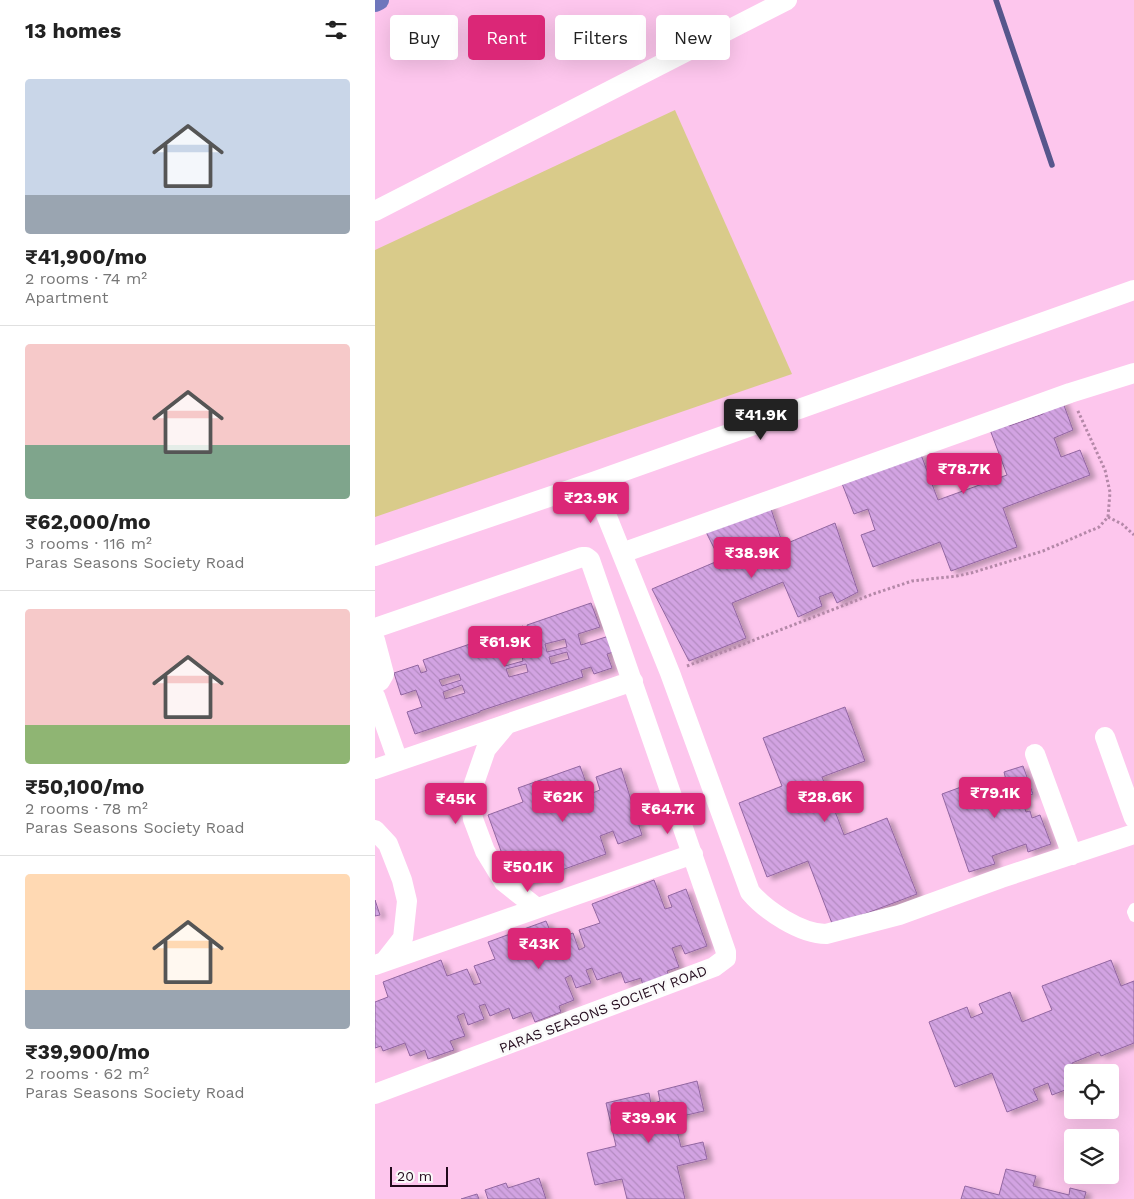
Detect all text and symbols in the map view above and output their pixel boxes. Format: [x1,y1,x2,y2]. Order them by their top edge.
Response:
chip: Buy [390,15,458,60]
chip: Rent [468,15,545,60]
chip: Filters [555,15,646,60]
chip: New [656,15,730,60]
icon: filters [322,16,350,44]
text: 13 homes [25,18,121,43]
icon: home [143,111,233,201]
text: ₹41,900/mo [25,244,147,269]
text: 2 rooms · 74 m² [25,269,147,288]
text: Apartment [25,288,108,307]
icon: home [143,377,233,467]
pin: ₹41.9K [720,398,802,441]
text: ₹41.9K [735,405,787,424]
pin: ₹78.7K [923,452,1005,495]
text: ₹78.7K [938,459,990,478]
pin: ₹23.9K [550,482,632,524]
text: ₹23.9K [564,488,618,507]
text: ₹62,000/mo [25,509,151,534]
text: 3 rooms · 116 m² [25,534,152,553]
pin: ₹38.9K [711,536,793,579]
text: ₹38.9K [725,543,779,562]
text: Paras Seasons Society Road [25,553,245,572]
pin: ₹61.9K [464,626,546,668]
text: ₹61.9K [479,632,531,651]
icon: home [143,642,233,732]
text: ₹50,100/mo [25,774,144,799]
pin: ₹79.1K [954,776,1036,819]
pin: ₹62K [533,780,593,823]
pin: ₹28.6K [784,780,866,823]
pin: ₹45K [426,782,486,825]
text: ₹79.1K [970,783,1020,802]
text: ₹62K [543,787,583,806]
text: ₹28.6K [798,787,852,806]
text: ₹45K [436,789,476,808]
pin: ₹64.7K [627,792,709,835]
text: 2 rooms · 78 m² [25,799,148,818]
text: ₹64.7K [641,799,695,818]
text: Paras Seasons Society Road [25,818,245,837]
pin: ₹50.1K [487,850,569,893]
text: ₹50.1K [503,857,553,876]
icon: home [143,907,233,997]
pin: ₹43K [509,928,569,970]
text: ₹43K [519,934,559,953]
street label: PARAS SEASONS SOCIETY ROAD [497,962,709,1056]
text: ₹39,900/mo [25,1039,150,1064]
text: 2 rooms · 62 m² [25,1064,149,1083]
map controls [1064,1064,1119,1184]
button: locate [1064,1064,1119,1119]
text: Paras Seasons Society Road [25,1083,245,1102]
pin: ₹39.9K [608,1102,690,1144]
text: ₹39.9K [622,1108,676,1127]
button: layers [1064,1129,1119,1184]
scale bar [390,1164,447,1187]
text: 20 m [397,1168,432,1184]

